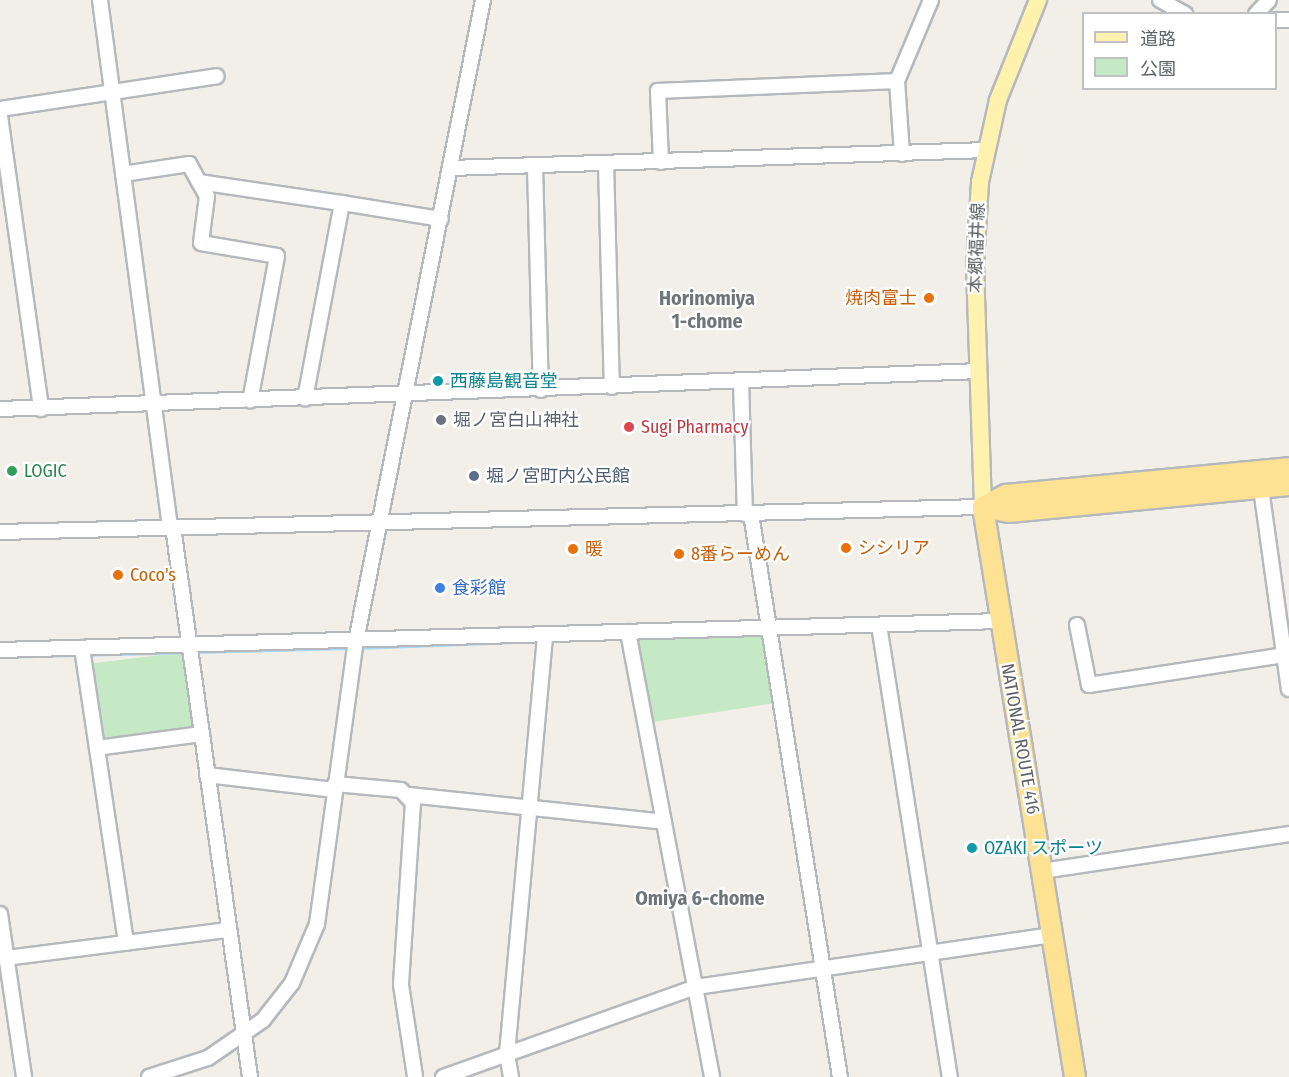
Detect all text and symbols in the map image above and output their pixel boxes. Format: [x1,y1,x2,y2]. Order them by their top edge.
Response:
legend [1082,12,1277,90]
text: 道路 [1140,28,1176,50]
text: 公園 [1140,58,1176,80]
street label: 本郷福井線 [965,203,989,293]
district label: Horinomiya 1-chome [659,286,755,333]
place label: 焼肉富士 [845,287,917,309]
marker: 焼肉富士 [922,291,936,305]
place label: 西藤島観音堂 [450,370,558,392]
marker: 西藤島観音堂 [431,374,445,388]
place label: 堀ノ宮白山神社 [453,409,579,431]
marker: 堀ノ宮白山神社 [434,413,448,427]
place label: Sugi Pharmacy [641,416,749,438]
marker: Sugi Pharmacy [622,420,636,434]
place label: LOGIC [24,460,67,482]
marker: LOGIC [5,464,19,478]
place label: 堀ノ宮町内公民館 [486,465,630,487]
marker: 堀ノ宮町内公民館 [467,469,481,483]
place label: シシリア [858,537,930,559]
place label: 暖 [585,538,603,560]
marker: シシリア [839,541,853,555]
marker: 暖 [566,542,580,556]
place label: 8番らーめん [691,543,790,565]
marker: 8番らーめん [672,547,686,561]
place label: Coco's [130,564,176,586]
marker: Coco's [111,568,125,582]
place label: 食彩館 [452,577,506,599]
marker: 食彩館 [433,581,447,595]
street label: NATIONAL ROUTE 416 [996,662,1044,816]
place label: OZAKI スポーツ [984,837,1103,859]
marker: OZAKI スポーツ [965,841,979,855]
district label: Omiya 6-chome [635,886,765,910]

